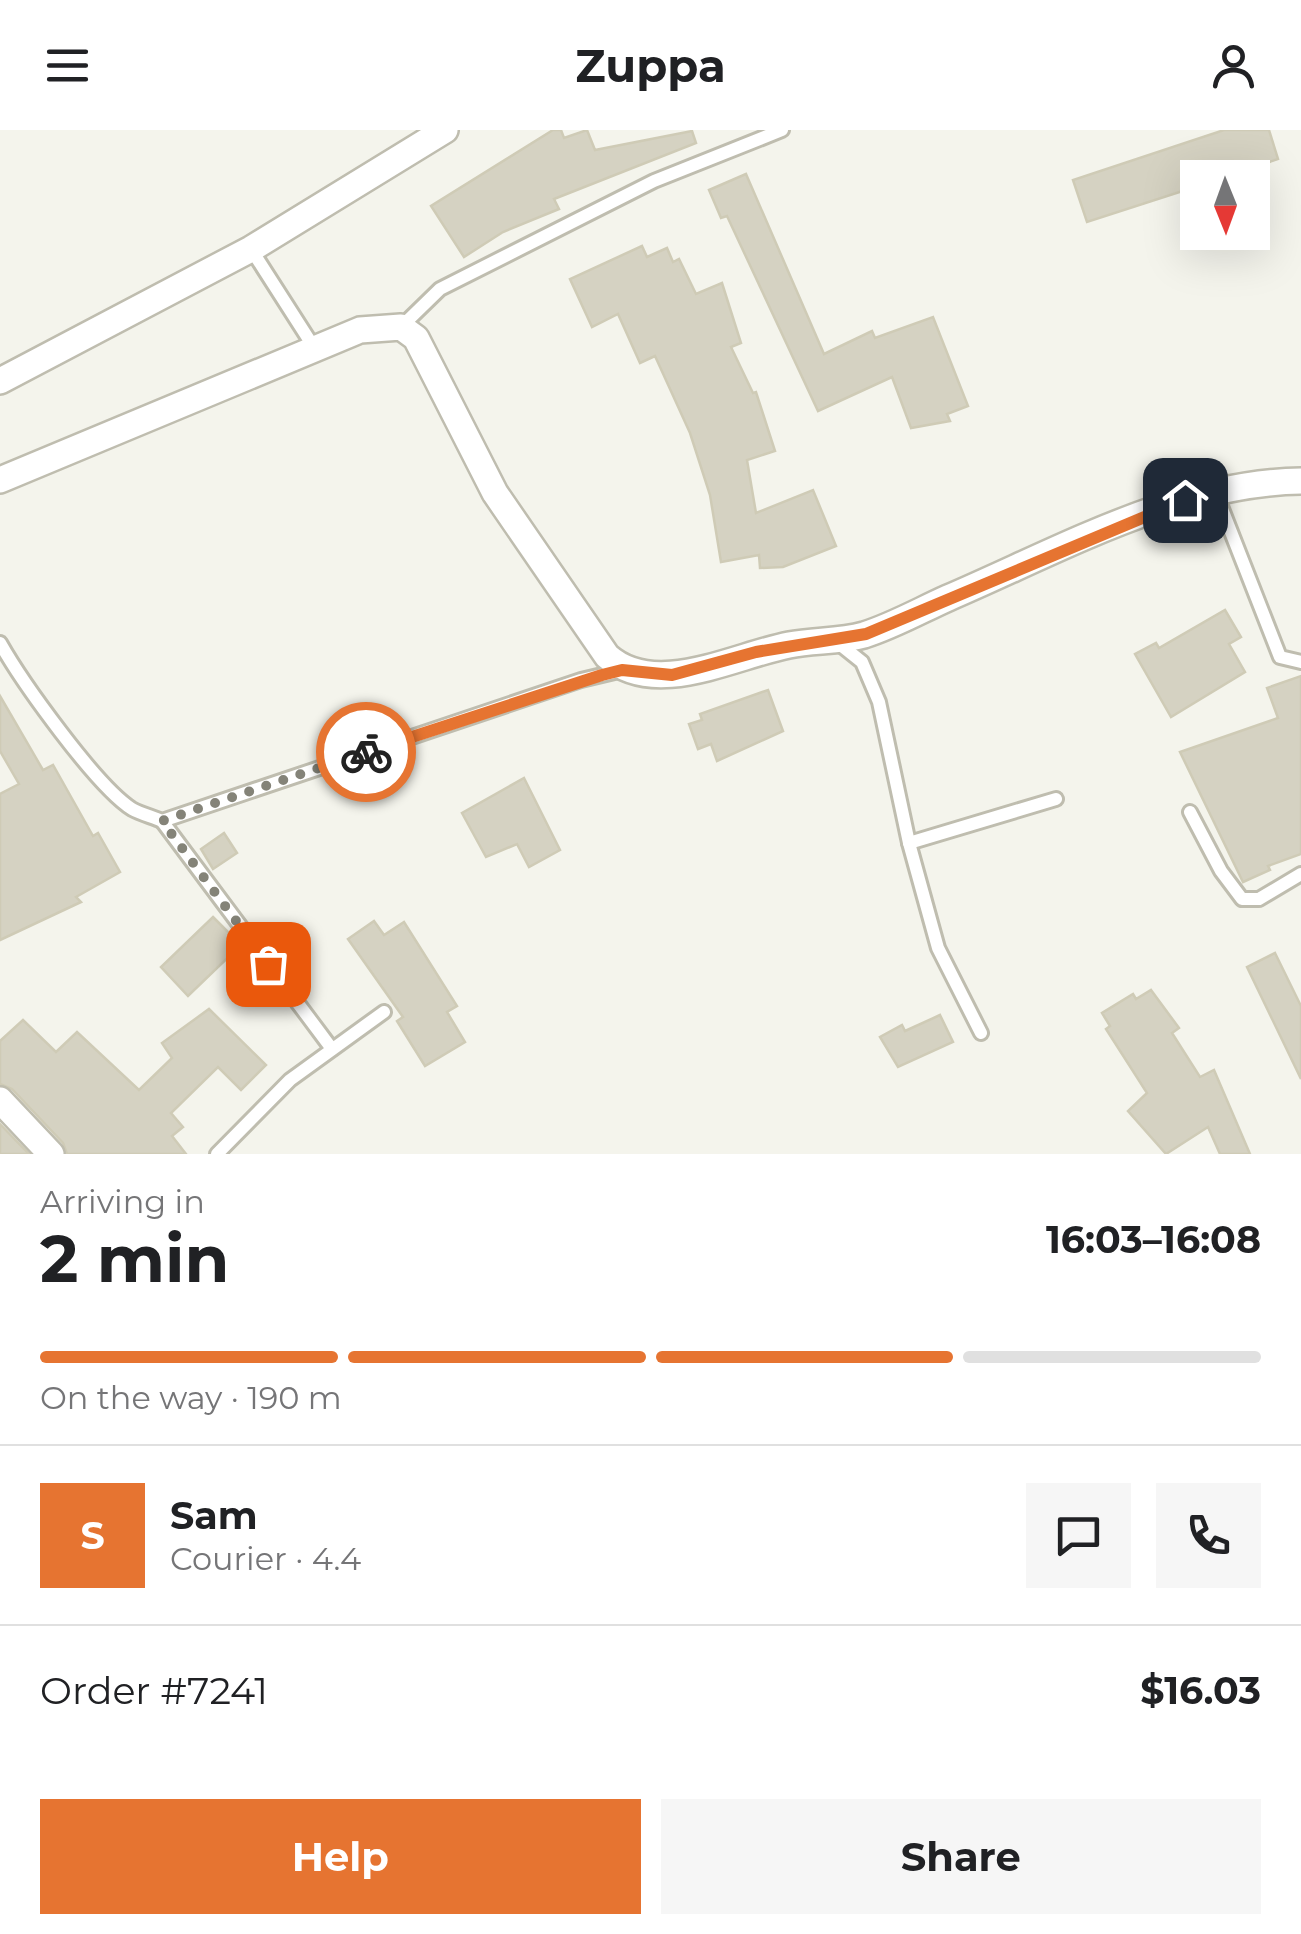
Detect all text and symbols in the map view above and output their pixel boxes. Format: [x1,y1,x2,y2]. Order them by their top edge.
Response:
icon: menu [40,38,95,93]
text: Zuppa [575,38,726,93]
icon: person [1206,38,1261,93]
north arrow [1180,160,1270,250]
map controls [1180,160,1270,250]
pin [1143,458,1228,543]
icon: home [1158,473,1213,528]
courier [316,702,416,802]
icon: bike [339,725,394,780]
pin [226,922,311,1007]
icon: bag [241,937,296,992]
text: Arriving in [40,1182,205,1221]
text: 16:03–16:08 [1046,1216,1261,1263]
text: 2 min [40,1219,229,1298]
text: On the way · 190 m [40,1378,342,1417]
button: chat [1026,1483,1131,1588]
button: phone [1156,1483,1261,1588]
text: Sam [170,1492,258,1539]
text: S [80,1512,105,1559]
text: Courier · 4.4 [170,1539,361,1578]
text: Order #7241 [40,1667,268,1714]
text: $16.03 [1140,1667,1261,1714]
button: Help [40,1799,641,1914]
button: Share [661,1799,1261,1914]

